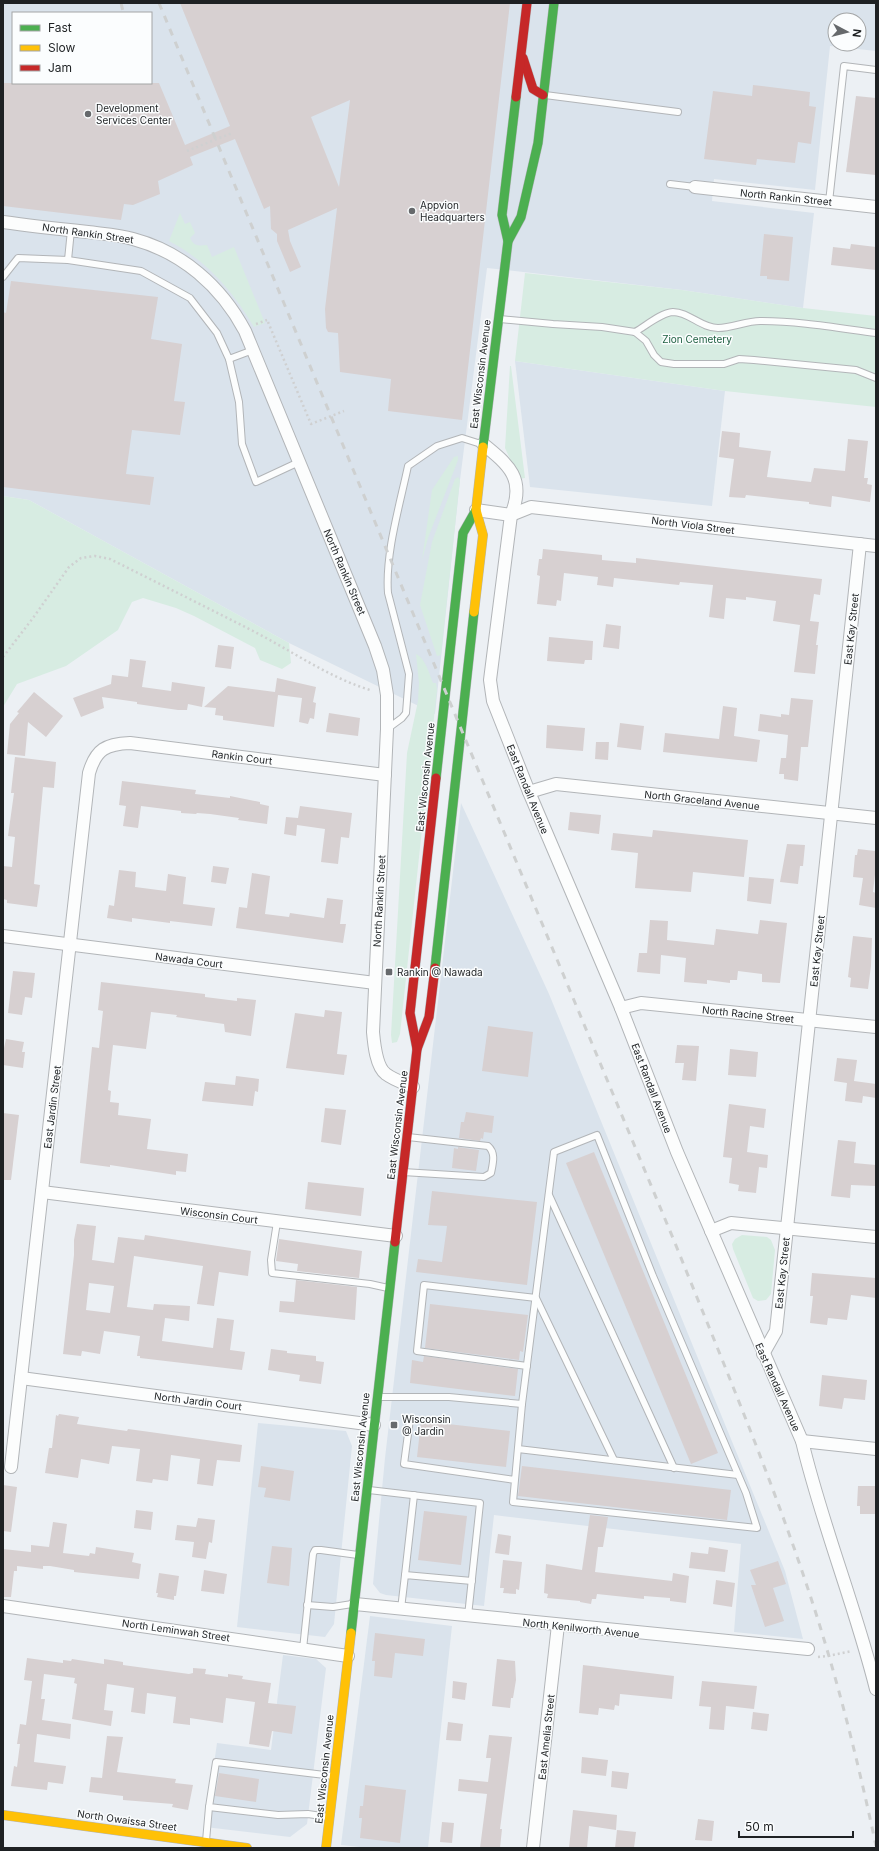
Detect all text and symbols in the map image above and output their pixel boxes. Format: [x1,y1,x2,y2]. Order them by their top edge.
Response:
legend [12,12,152,84]
north arrow [827,12,867,52]
text: Fast [48,20,72,35]
text: N [849,28,864,38]
text: Slow [48,40,76,55]
text: Jam [48,60,72,75]
place label: Development Services Center [96,102,172,126]
marker: Development Services Center [83,109,93,119]
street label: North Rankin Street [740,186,833,208]
place label: Appvion Headquarters [420,199,485,223]
marker: Appvion Headquarters [407,206,417,216]
street label: North Rankin Street [42,221,135,245]
street label: East Wisconsin Avenue [467,319,493,429]
park label: Zion Cemetery [662,333,732,345]
street label: North Viola Street [651,514,736,536]
street label: North Rankin Street [321,527,369,617]
street label: East Kay Street [841,592,861,665]
street label: East Wisconsin Avenue [413,722,437,832]
street label: East Randall Avenue [505,743,551,836]
street label: Rankin Court [211,747,274,767]
street label: North Graceland Avenue [644,788,760,812]
street label: North Rankin Street [371,854,387,947]
street label: East Kay Street [807,914,827,987]
street label: Nawada Court [155,950,224,970]
place label: Rankin @ Nawada [397,966,483,978]
marker: Rankin @ Nawada [384,967,394,977]
street label: North Racine Street [701,1003,795,1025]
street label: East Randall Avenue [629,1041,675,1135]
street label: East Jardin Street [41,1064,63,1149]
street label: East Wisconsin Avenue [384,1070,410,1180]
street label: Wisconsin Court [180,1204,259,1226]
street label: East Kay Street [772,1236,792,1309]
street label: East Randall Avenue [753,1341,803,1433]
street label: North Jardin Court [154,1390,243,1412]
street label: East Wisconsin Avenue [348,1392,372,1502]
place label: Wisconsin @ Jardin [402,1413,451,1437]
marker: Wisconsin @ Jardin [389,1420,399,1430]
street label: North Leminwah Street [121,1616,231,1644]
street label: North Kenilworth Avenue [522,1616,640,1640]
street label: East Amelia Street [536,1693,557,1780]
street label: East Wisconsin Avenue [312,1714,336,1824]
street label: North Owaissa Street [76,1807,178,1833]
scale bar [739,1813,853,1839]
text: 50 m [745,1819,774,1834]

